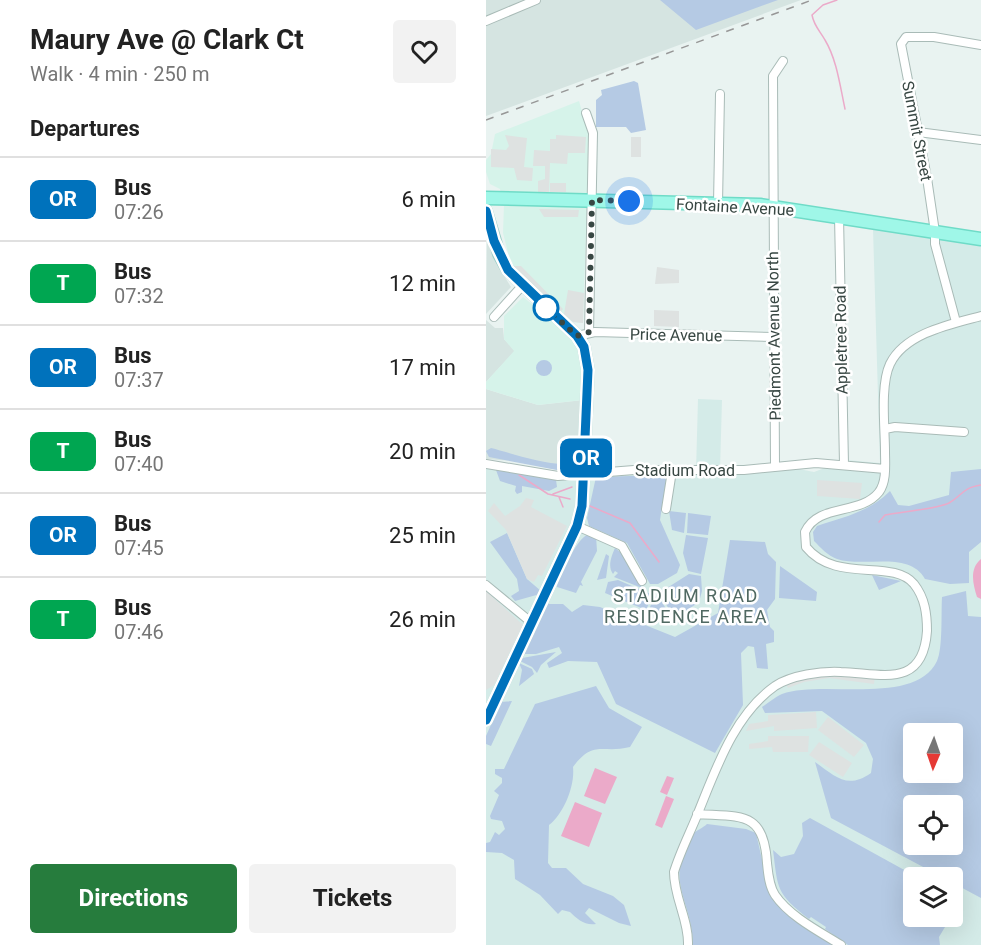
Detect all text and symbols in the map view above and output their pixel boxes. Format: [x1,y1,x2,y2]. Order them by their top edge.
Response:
button: heart [393,20,456,83]
text: Maury Ave @ Clark Ct [30,23,304,56]
text: Walk · 4 min · 250 m [30,62,209,86]
street label: Summit Street [898,79,936,183]
text: Departures [30,116,140,141]
text: Bus [114,175,152,200]
your location [614,186,644,216]
text: OR [49,187,77,211]
text: 6 min [401,187,456,212]
street label: Fontaine Avenue [676,194,794,220]
text: 07:26 [114,200,164,224]
street label: Piedmont Avenue North [763,251,785,421]
text: Bus [114,259,152,284]
text: T [56,271,70,295]
text: 12 min [389,271,456,296]
text: 07:32 [114,284,164,308]
street label: Appletree Road [831,285,851,395]
unlabelled marker [533,295,559,321]
street label: Price Avenue [630,325,722,345]
text: Bus [114,343,152,368]
text: OR [49,355,77,379]
text: 17 min [389,355,456,380]
text: 07:37 [114,368,164,392]
text: Bus [114,427,152,452]
line badge: OR [559,438,613,478]
text: T [56,439,70,463]
text: 20 min [389,439,456,464]
text: OR [572,446,600,470]
text: 07:40 [114,452,164,476]
street label: Stadium Road [635,461,735,480]
text: Bus [114,511,152,536]
text: OR [49,523,77,547]
text: 25 min [389,523,456,548]
text: 07:45 [114,536,164,560]
district label: STADIUM ROAD RESIDENCE AREA [604,585,768,627]
text: Bus [114,595,152,620]
text: T [56,607,70,631]
text: 26 min [389,607,456,632]
text: 07:46 [114,620,164,644]
north arrow [903,723,963,783]
map controls [903,723,963,927]
button: locate [903,795,963,855]
button: Directions [30,864,237,933]
button: Tickets [249,864,456,933]
button: layers [903,867,963,927]

